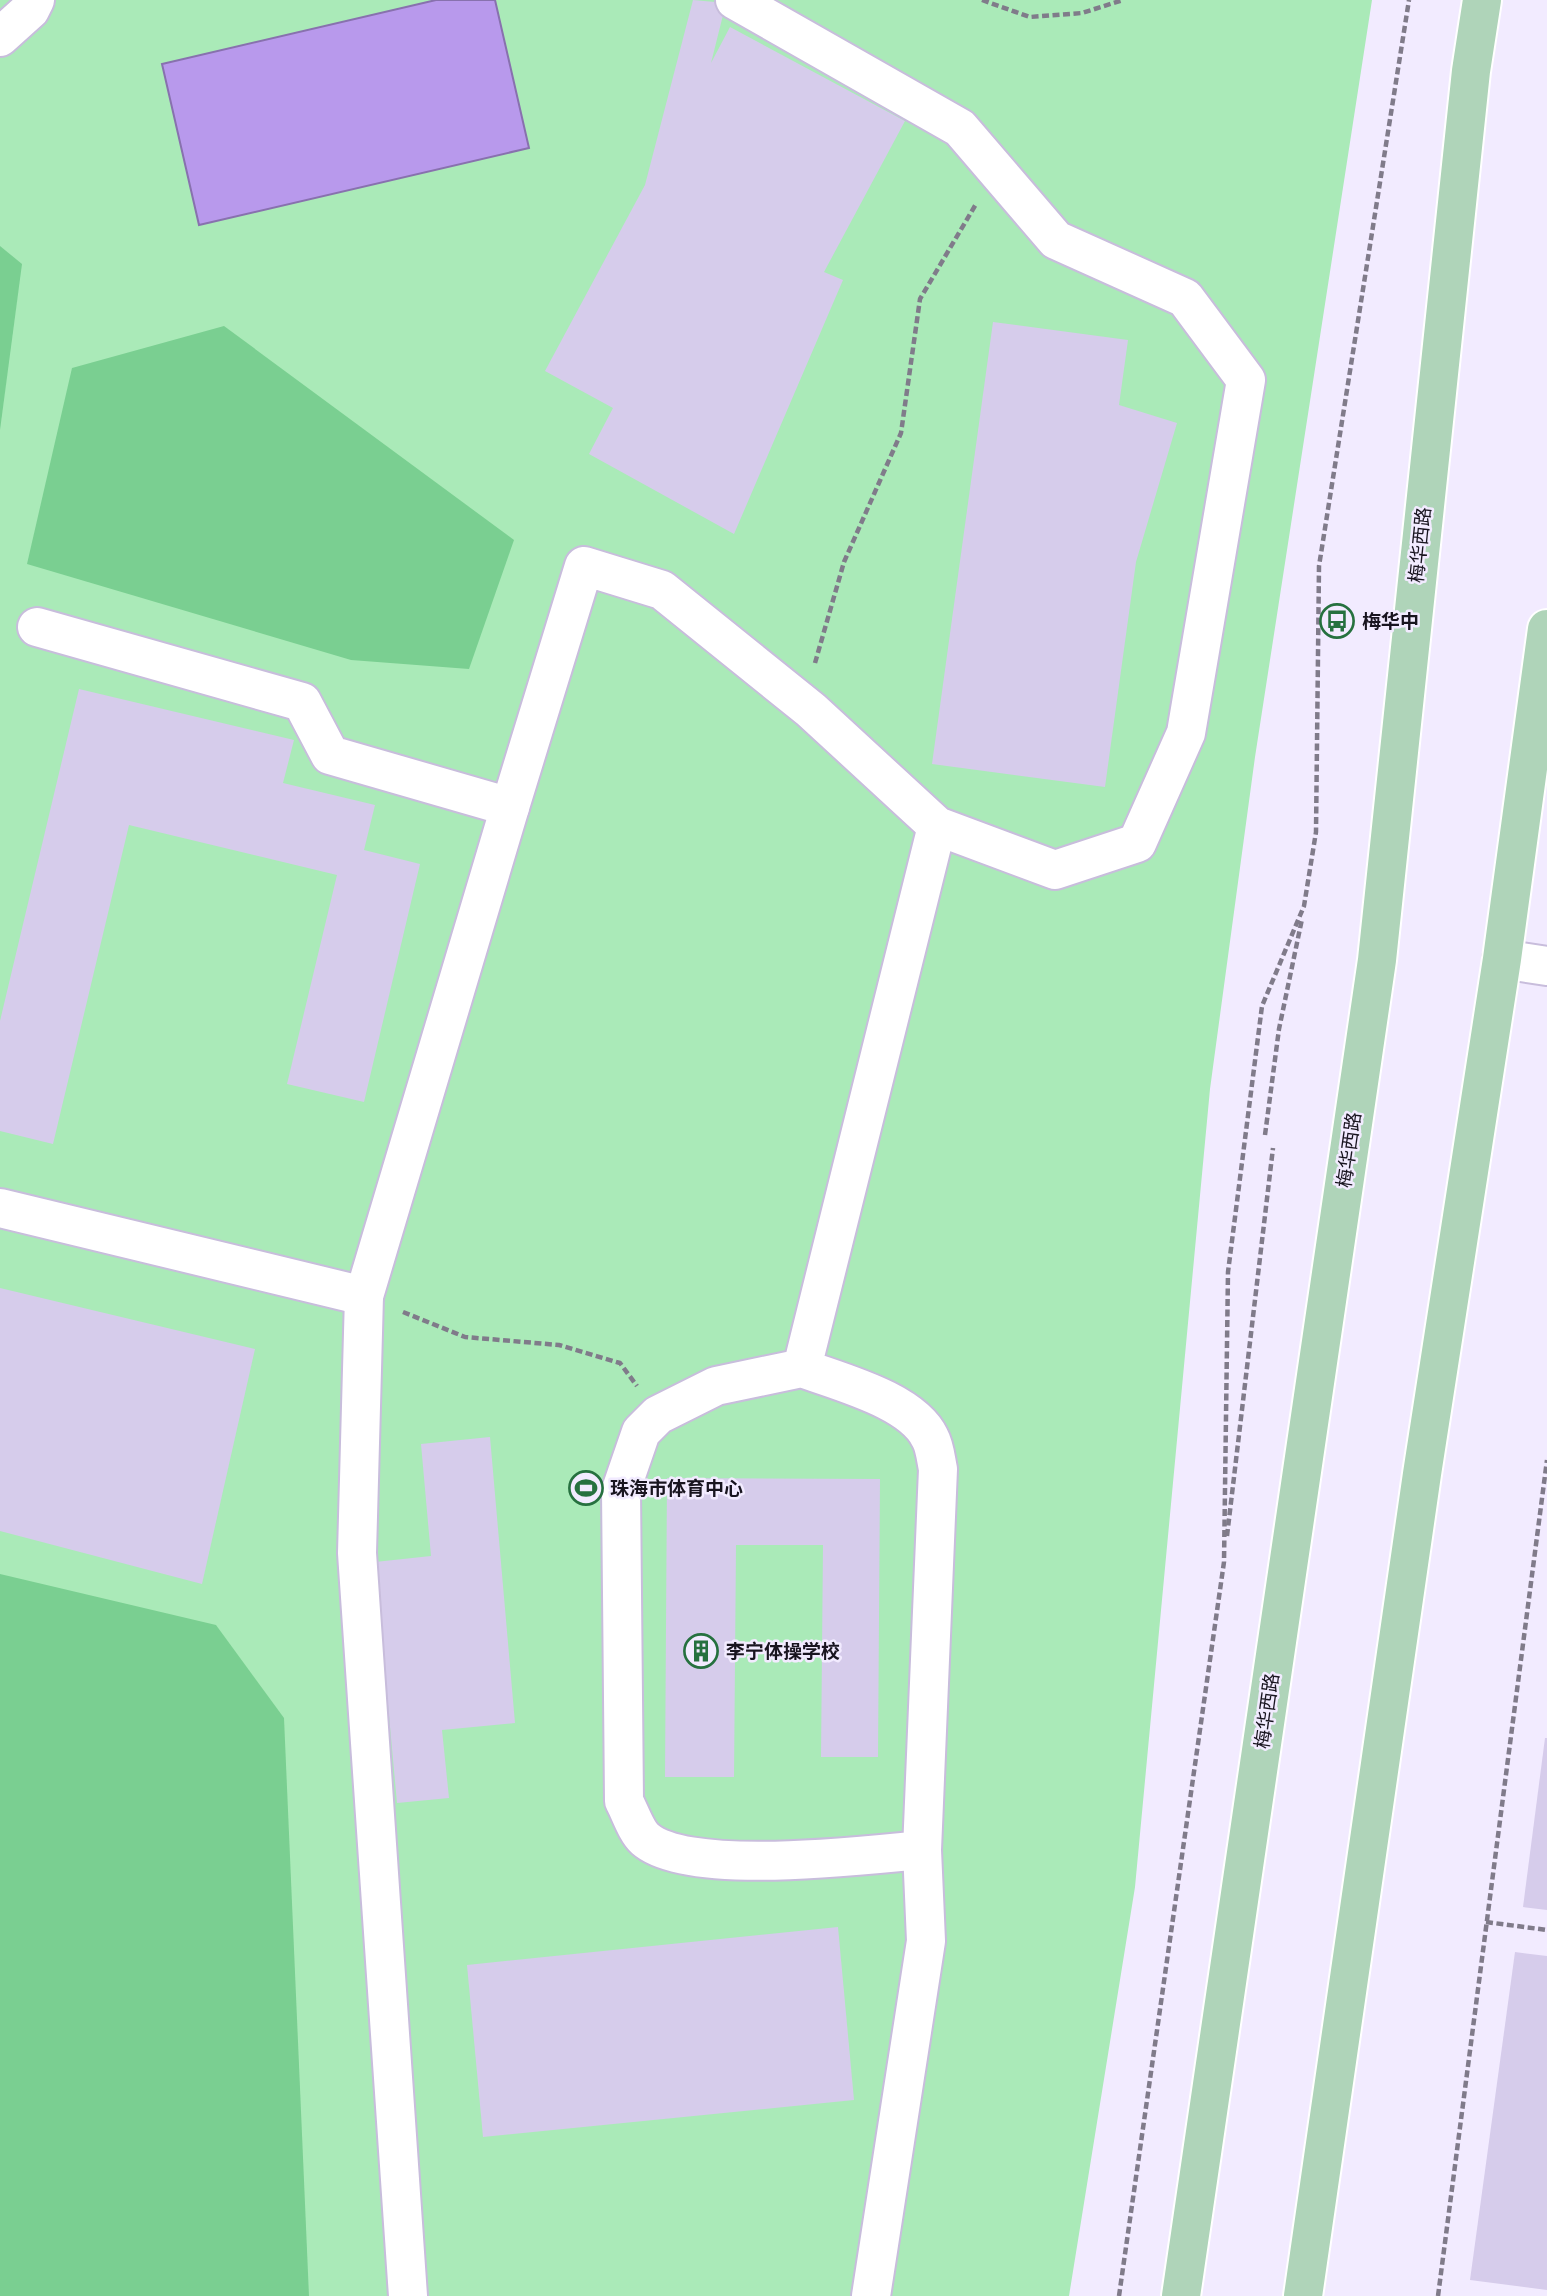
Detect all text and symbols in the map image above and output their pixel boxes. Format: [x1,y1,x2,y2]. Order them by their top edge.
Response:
street label: 梅华西路 [1406,506,1434,584]
bus stop icon: 梅华中 [1318,602,1356,640]
place label: 梅华中 [1362,611,1419,632]
street label: 梅华西路 [1333,1111,1365,1189]
sports icon: 珠海市体育中心 [567,1469,605,1507]
place label: 珠海市体育中心 [610,1478,743,1499]
building icon: 李宁体操学校 [682,1632,720,1670]
place label: 李宁体操学校 [726,1641,840,1662]
street label: 梅华西路 [1251,1672,1283,1750]

